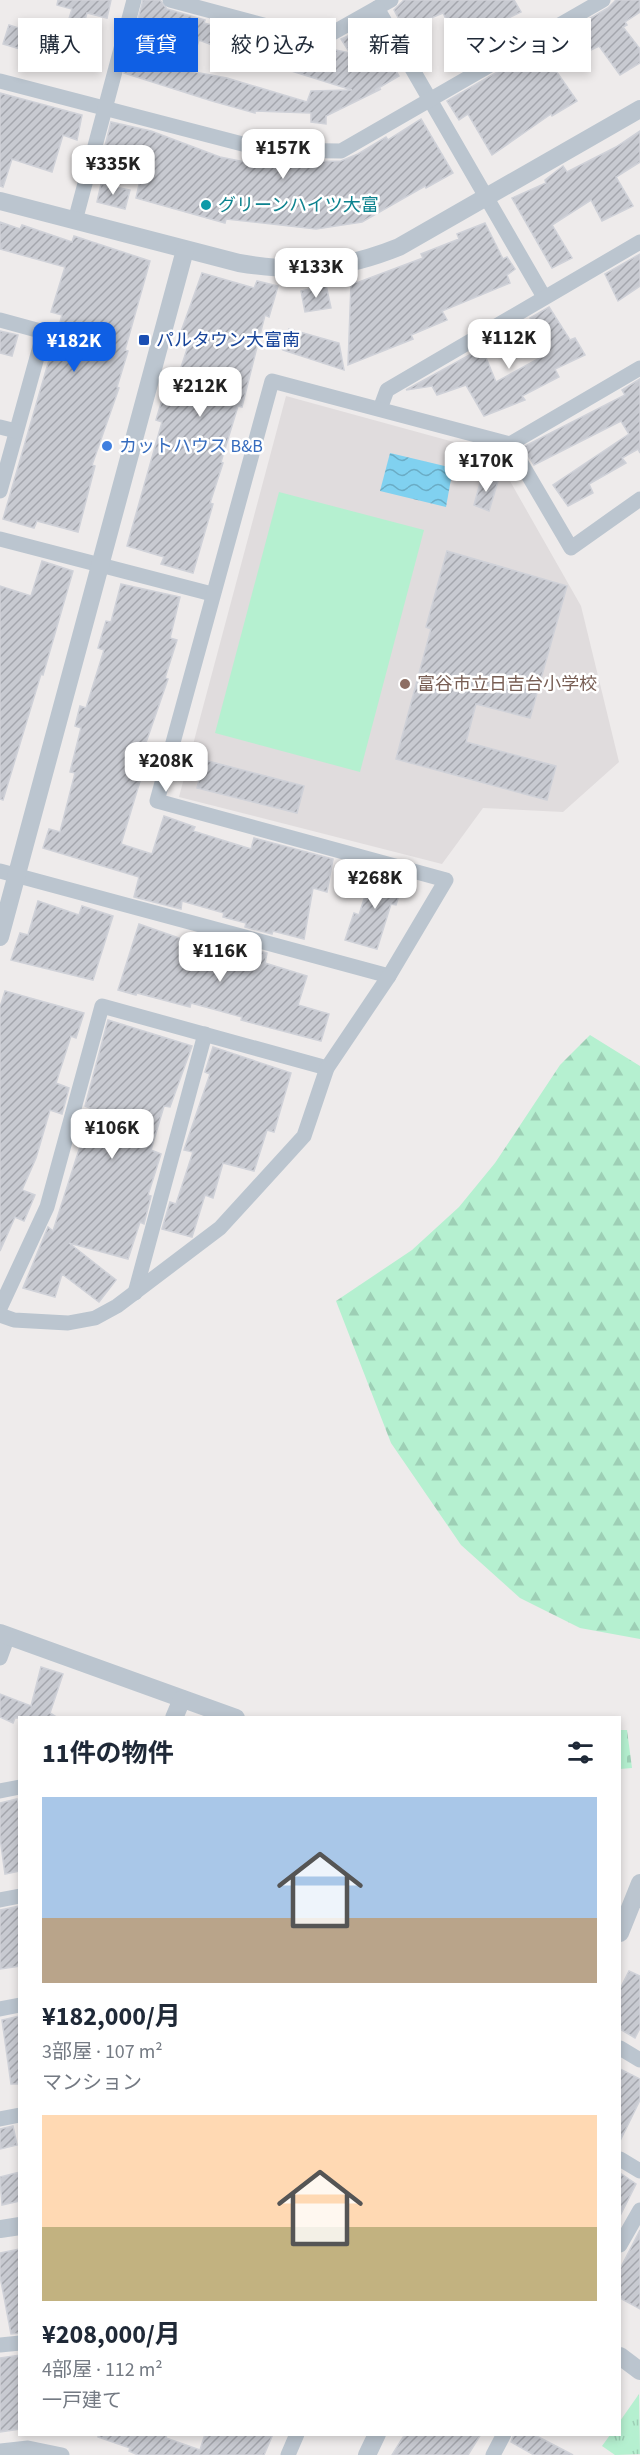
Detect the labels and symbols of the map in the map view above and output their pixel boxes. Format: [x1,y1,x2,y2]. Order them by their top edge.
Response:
pin: ¥157K [241,129,325,180]
pin: ¥335K [71,145,155,196]
place label: グリーンハイツ大富 [218,193,379,218]
marker: グリーンハイツ大富 [199,198,213,212]
pin: ¥133K [274,248,358,299]
pin: ¥112K [467,319,551,370]
pin: ¥182K [32,322,116,373]
place label: パルタウン大富南 [156,328,300,353]
marker: パルタウン大富南 [137,333,151,347]
pin: ¥212K [158,367,242,418]
place label: カットハウス B&B [119,434,263,459]
marker: カットハウス B&B [100,439,114,453]
pin: ¥170K [444,442,528,493]
place label: 富谷市立日吉台小学校 [417,672,597,697]
marker: 富谷市立日吉台小学校 [398,677,412,691]
pin: ¥208K [124,742,208,793]
pin: ¥268K [333,859,417,910]
pin: ¥116K [178,932,262,983]
pin: ¥106K [70,1109,154,1160]

